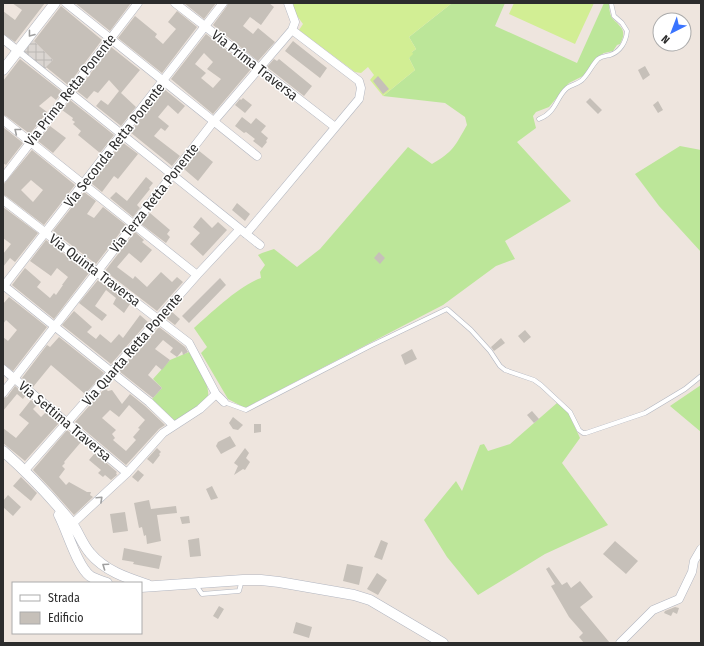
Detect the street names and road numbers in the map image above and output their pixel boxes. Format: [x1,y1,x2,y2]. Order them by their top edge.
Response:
street label: Via Prima Traversa [208,26,301,104]
street label: Via Prima Retta Ponente [21,31,120,150]
street label: Via Seconda Retta Ponente [60,80,168,211]
street label: Via Terza Retta Ponente [106,140,203,257]
street label: Via Quinta Traversa [46,230,144,310]
street label: Via Quarta Retta Ponente [79,289,186,409]
street label: Via Settima Traversa [15,378,115,465]

